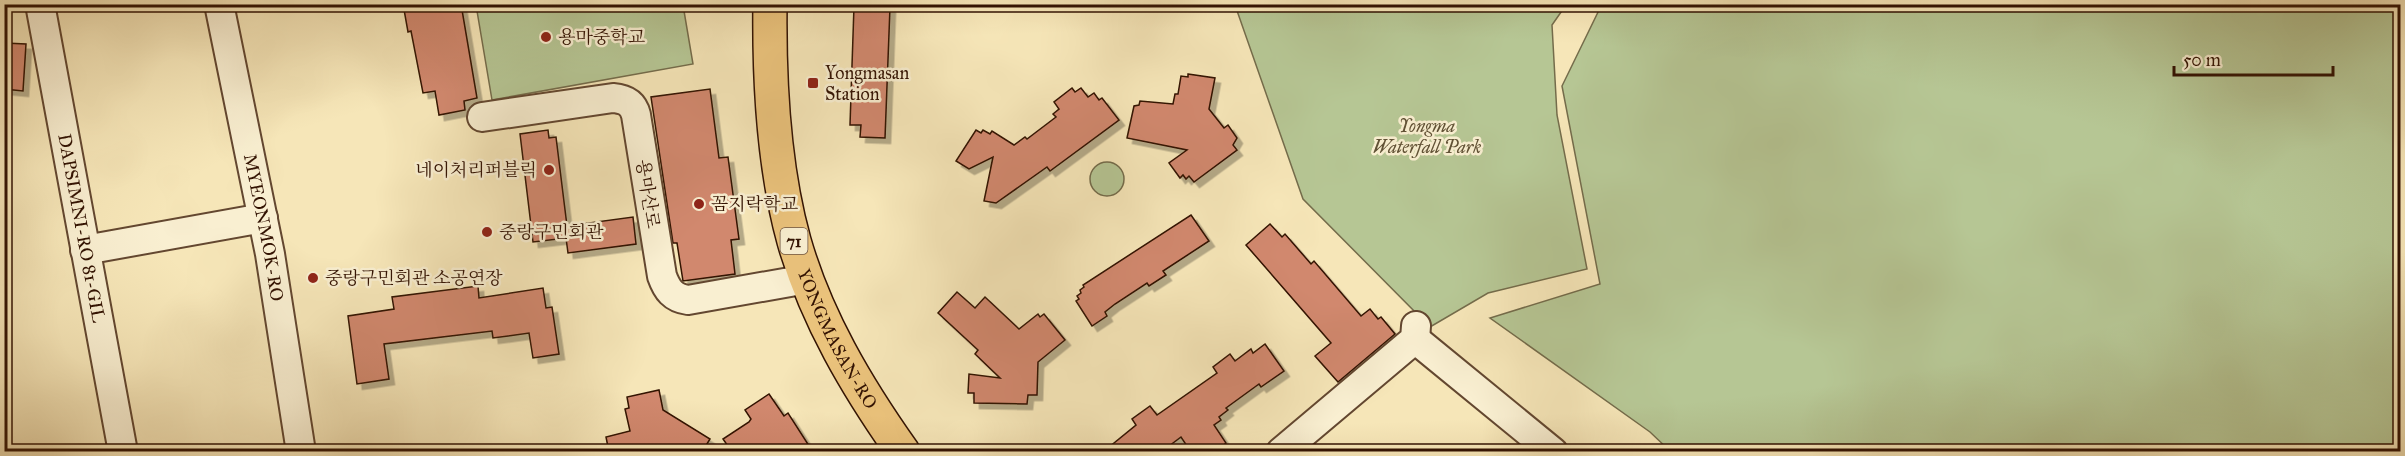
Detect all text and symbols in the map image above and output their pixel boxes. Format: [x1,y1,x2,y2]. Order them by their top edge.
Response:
place label: 용마중학교 [558,26,646,48]
marker: 용마중학교 [539,30,553,44]
scale bar [2174,39,2333,77]
text: 50 m [2183,49,2221,71]
place label: Yongmasan Station [825,62,909,105]
marker: Yongmasan Station [806,76,820,90]
park label: Yongma Waterfall Park [1373,115,1481,158]
street label: DAPSIMNI-RO 81-GIL [53,132,110,325]
street label: MYEONMOK-RO [239,152,288,303]
street label: 용마산로 [632,158,664,230]
place label: 네이처리퍼블릭 [415,159,537,181]
marker: 네이처리퍼블릭 [542,163,556,177]
place label: 꼼지락학교 [711,193,799,215]
marker: 꼼지락학교 [692,197,706,211]
place label: 중랑구민회관 [499,221,604,243]
marker: 중랑구민회관 [480,225,494,239]
road number: 71 [780,228,808,254]
street label: YONGMASAN-RO [793,266,882,413]
place label: 중랑구민회관 소공연장 [325,267,503,289]
marker: 중랑구민회관 소공연장 [306,271,320,285]

